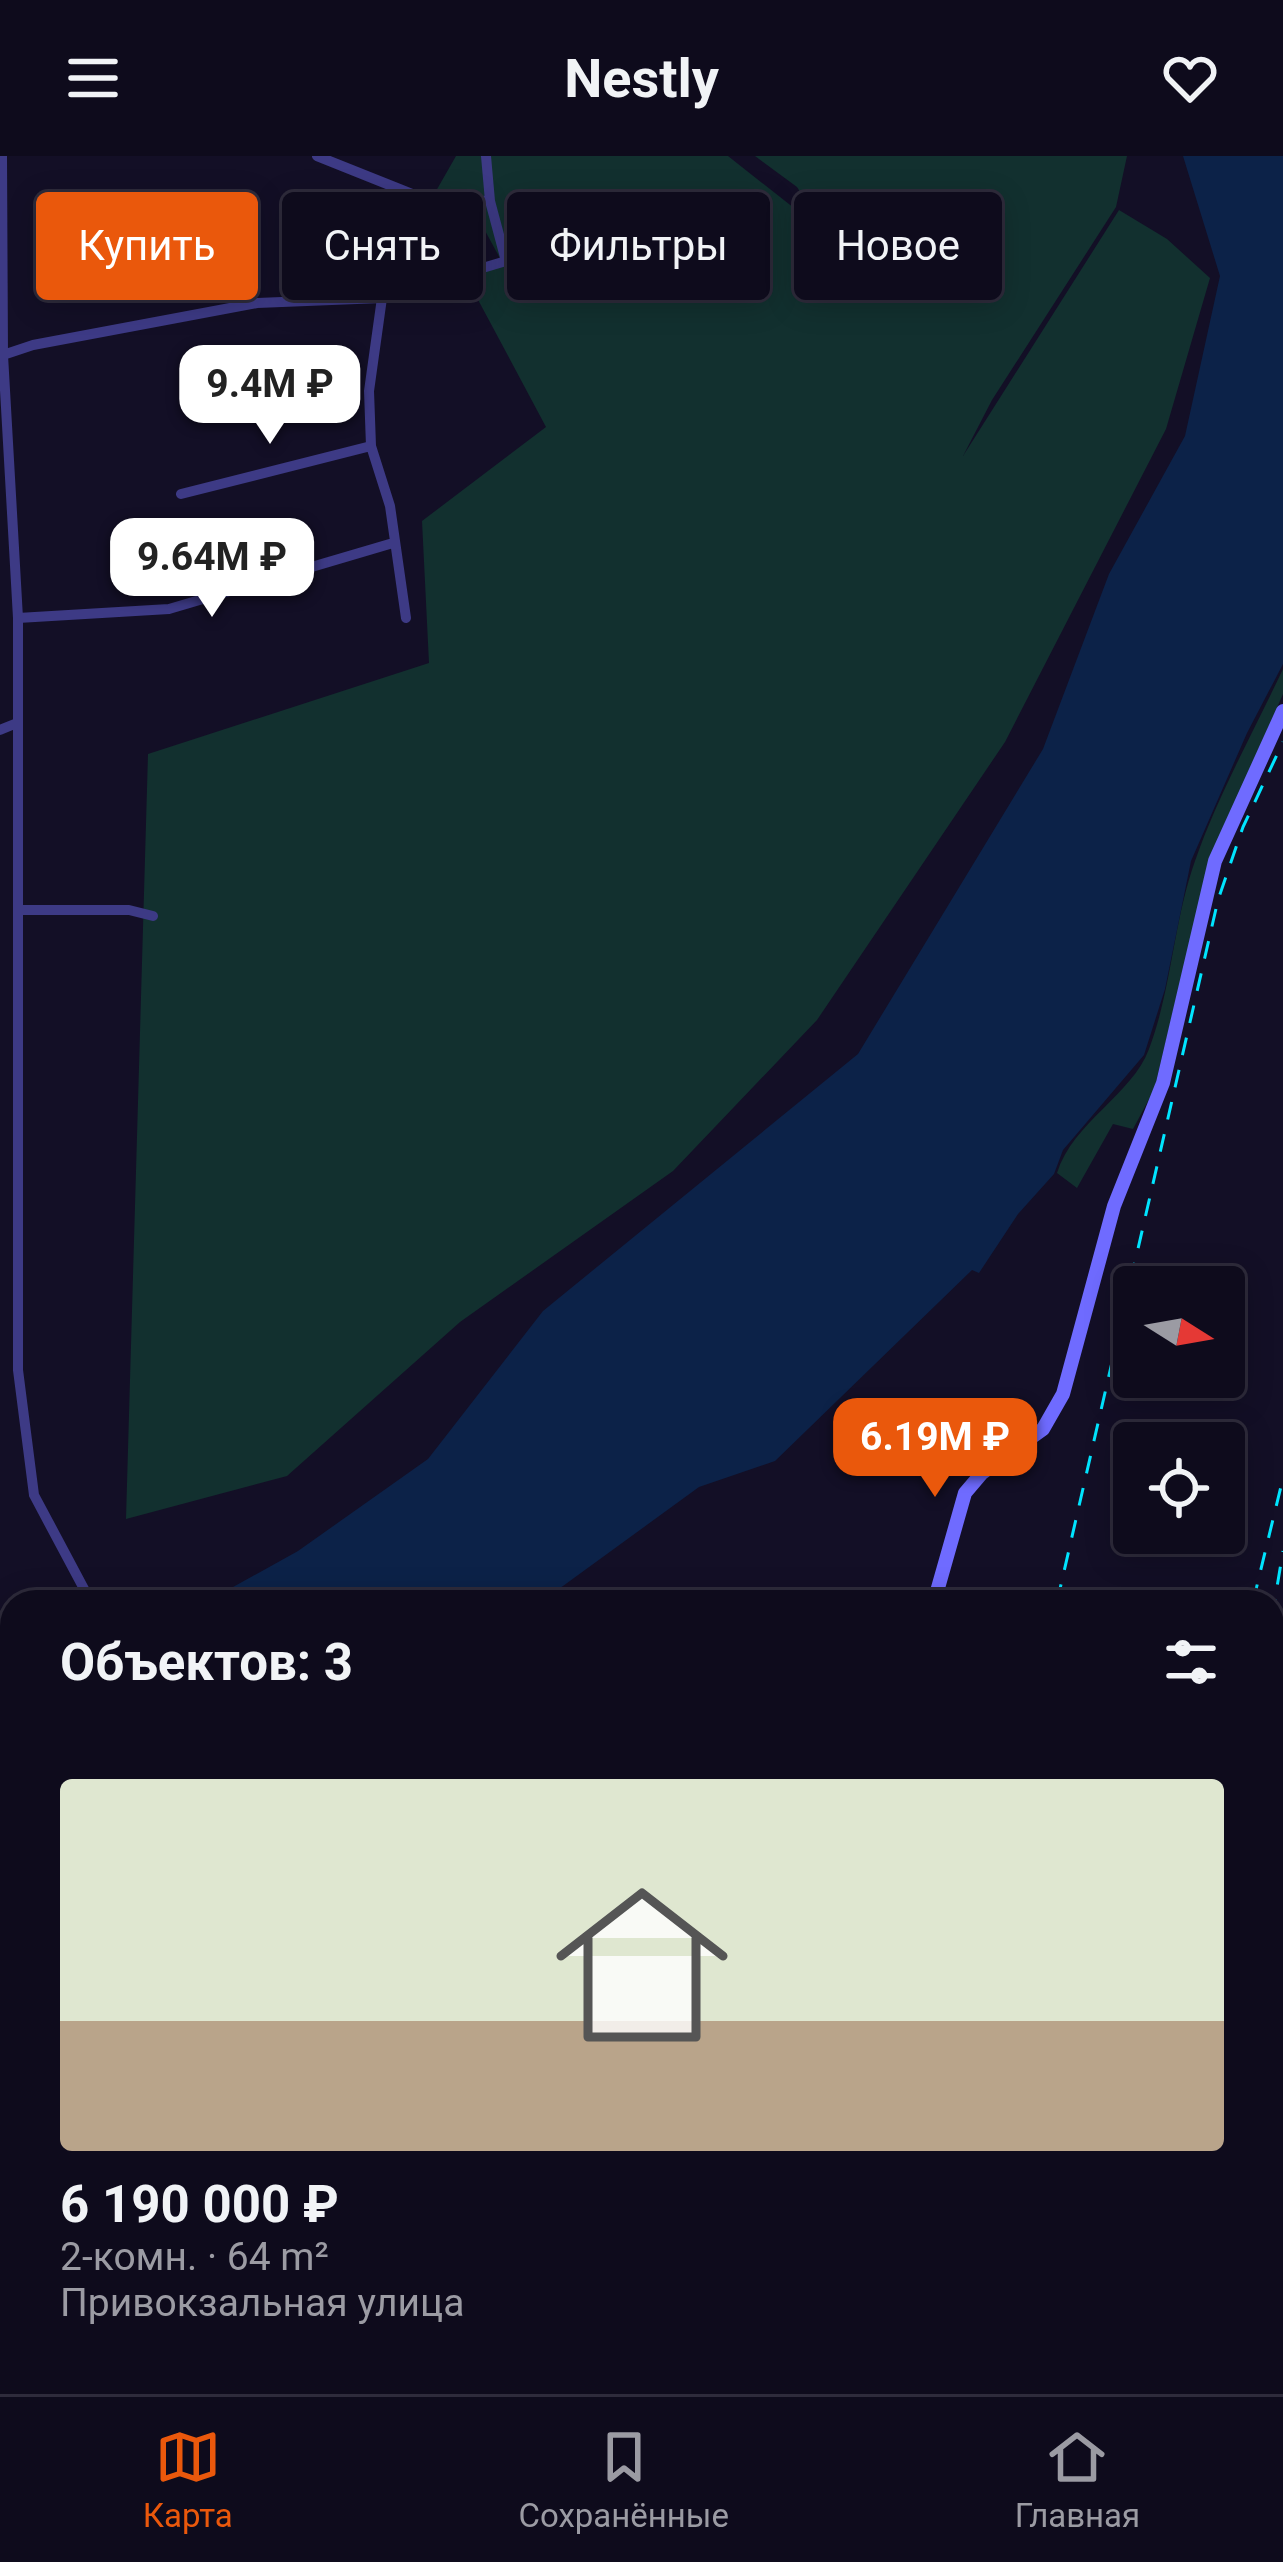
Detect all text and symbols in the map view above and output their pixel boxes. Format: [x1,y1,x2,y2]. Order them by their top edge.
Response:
icon: menu [60,45,126,111]
icon: heart [1157,45,1223,111]
text: Nestly [564,47,719,110]
chip: Купить [36,192,258,300]
chip: Снять [282,192,483,300]
chip: Фильтры [507,192,770,300]
chip: Новое [794,192,1002,300]
pin: 9.4M ₽ [172,345,368,447]
text: 9.4M ₽ [206,361,334,407]
pin: 9.64M ₽ [101,518,323,620]
text: 9.64M ₽ [137,534,287,580]
north arrow [1113,1266,1245,1398]
map controls [1113,1266,1245,1554]
pin: 6.19M ₽ [824,1398,1046,1500]
text: 6.19M ₽ [860,1414,1010,1460]
button: locate [1113,1422,1245,1554]
icon: filters [1158,1629,1224,1695]
text: Объектов: 3 [60,1633,353,1692]
icon: home [534,1857,750,2073]
text: 6 190 000 ₽ [60,2175,339,2234]
text: 2-комн. · 64 m² [60,2234,329,2280]
text: Привокзальная улица [60,2280,464,2326]
tab: Карта [143,2424,233,2535]
tab: Сохранённые [518,2424,729,2535]
tab: Главная [1015,2424,1140,2535]

